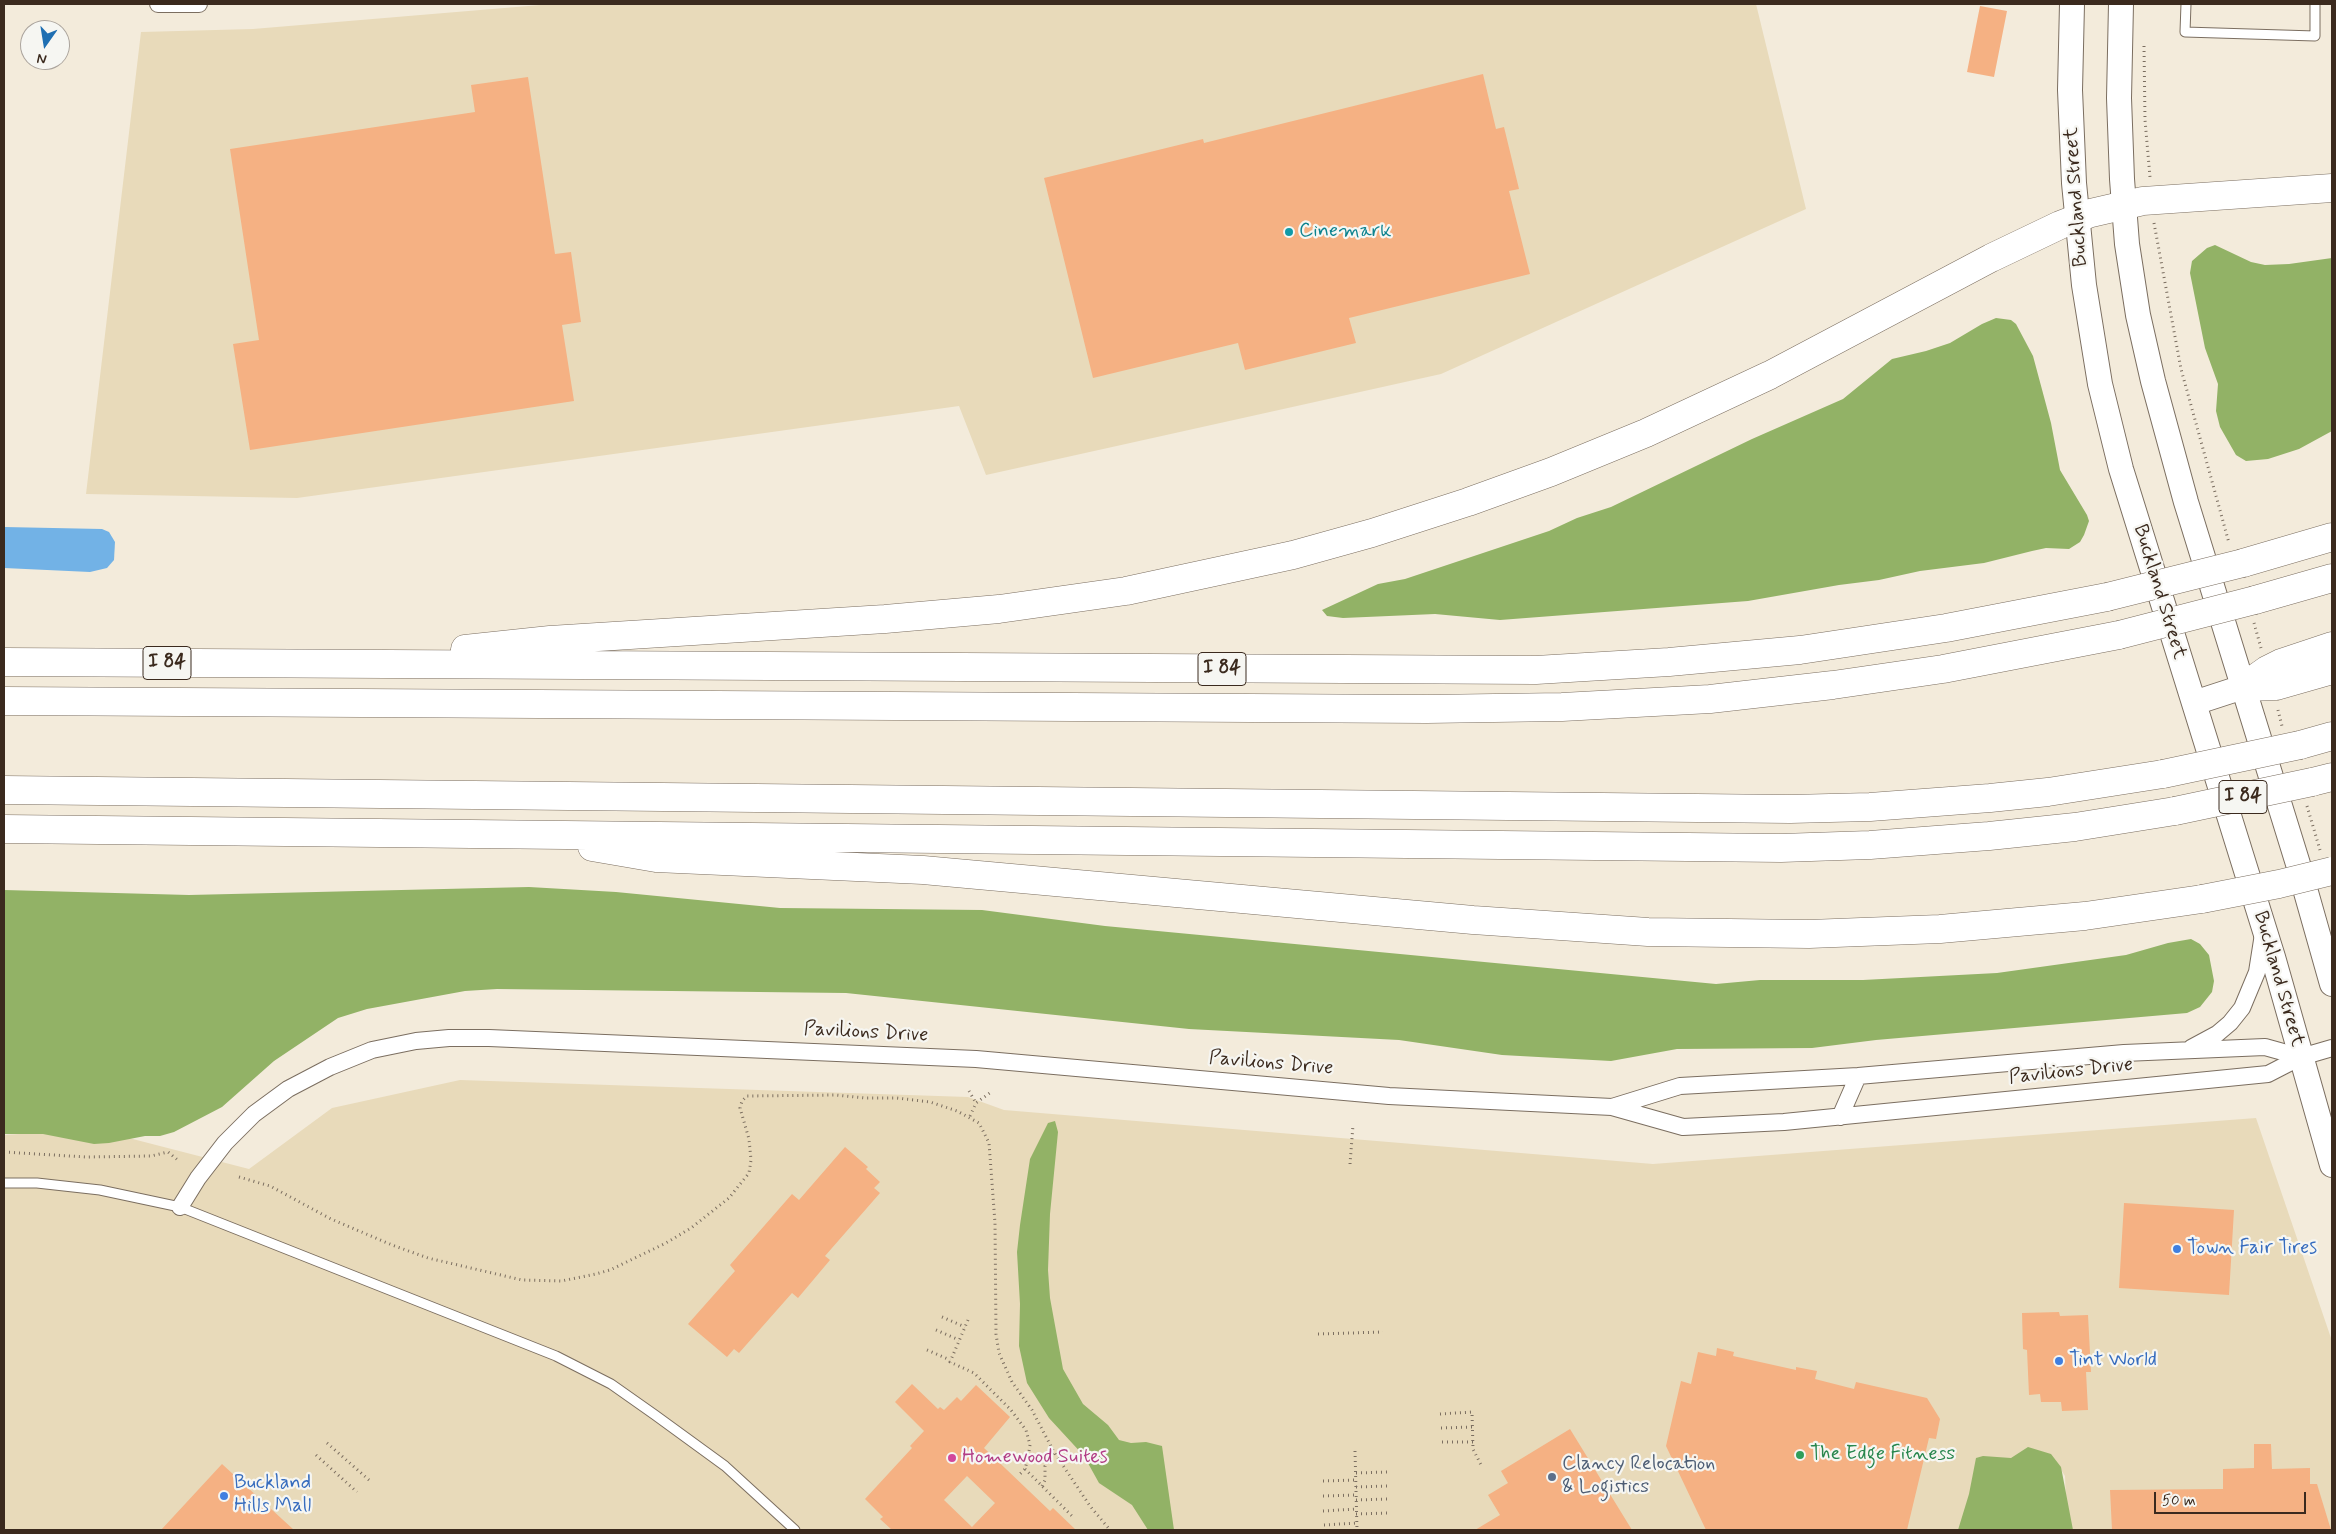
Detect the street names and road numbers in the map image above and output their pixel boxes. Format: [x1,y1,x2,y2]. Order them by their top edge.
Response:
street label: Buckland Street [2060,126,2094,268]
street label: Buckland Street [2127,522,2191,662]
road number: I 84 [143,646,191,680]
road number: I 84 [1198,652,1246,686]
road number: I 84 [2219,780,2267,814]
street label: Buckland Street [2247,909,2309,1049]
street label: Pavilions Drive [803,1018,929,1048]
street label: Pavilions Drive [1208,1047,1334,1081]
street label: Pavilions Drive [2008,1054,2134,1090]

